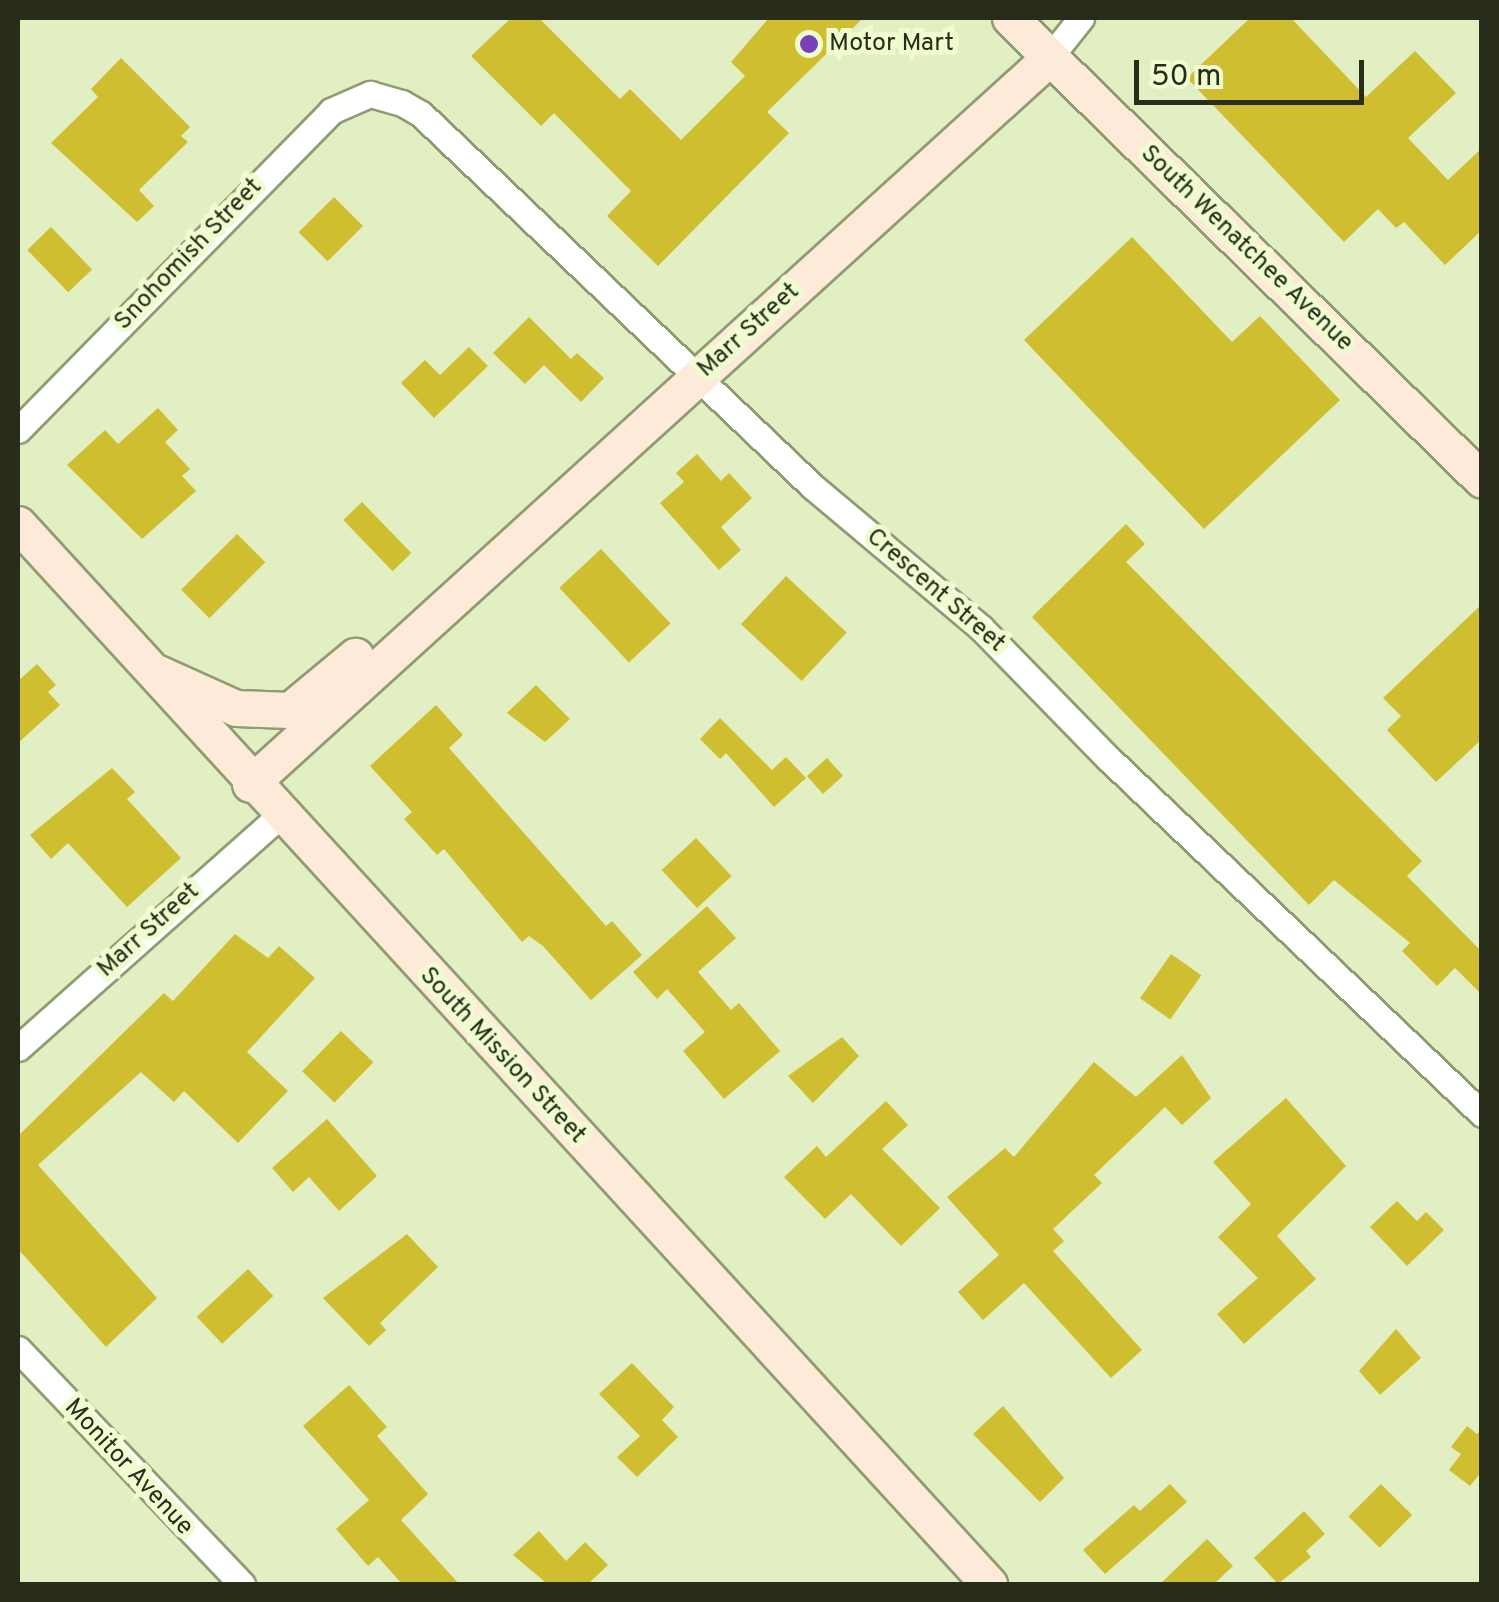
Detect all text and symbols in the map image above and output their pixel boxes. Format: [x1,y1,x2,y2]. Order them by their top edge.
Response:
place label: Motor Mart [829,29,954,59]
marker: Motor Mart [798,33,820,55]
scale bar [1139,40,1369,102]
text: 50 m [1151,59,1221,96]
street label: South Wenatchee Avenue [1133,139,1359,359]
street label: Snohomish Street [109,173,269,337]
street label: Marr Street [692,277,806,385]
street label: Crescent Street [859,523,1011,659]
street label: Marr Street [92,877,206,985]
street label: South Mission Street [412,962,592,1150]
street label: Monitor Avenue [57,1393,199,1543]

